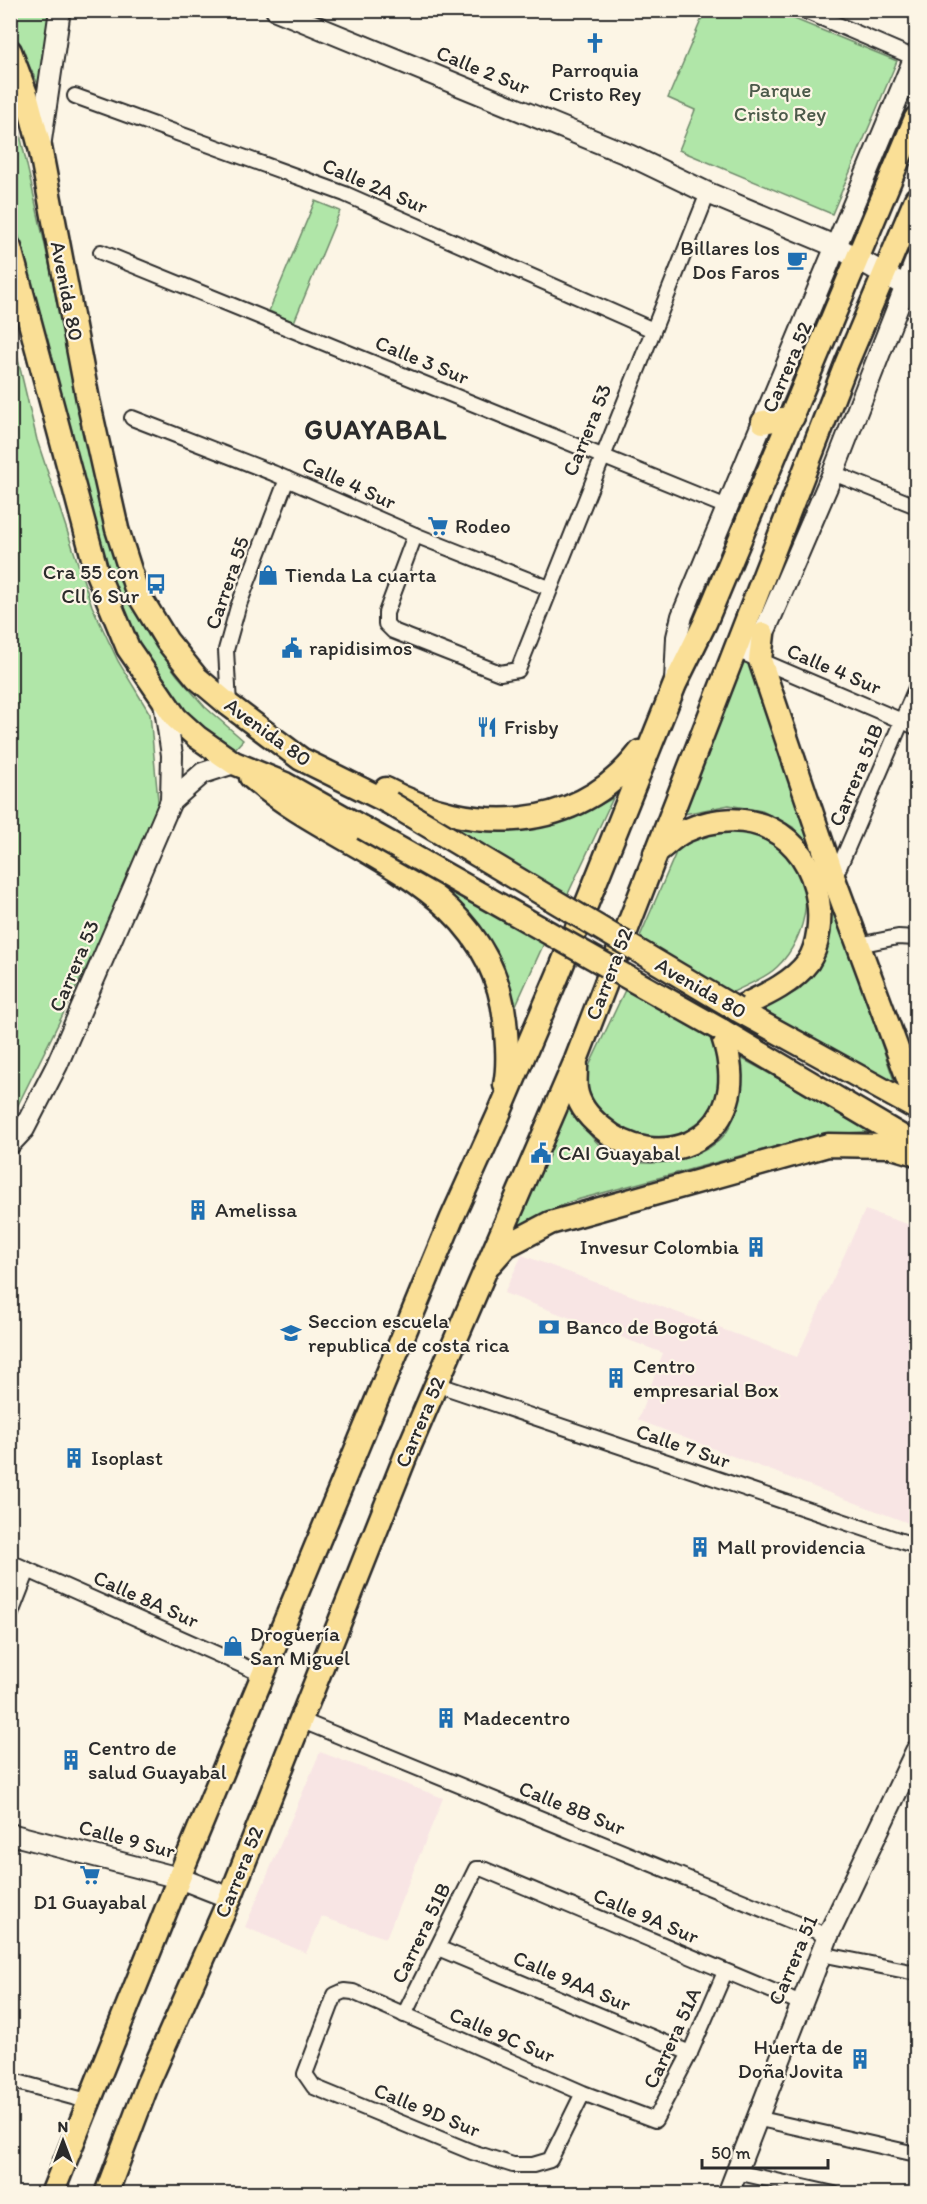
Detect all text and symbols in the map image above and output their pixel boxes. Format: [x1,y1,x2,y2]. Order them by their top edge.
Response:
church icon: Parroquia Cristo Rey [583,31,607,55]
street label: Calle 2 Sur [433,39,534,100]
place label: Parroquia Cristo Rey [549,57,641,106]
park label: Parque Cristo Rey [734,77,826,126]
street label: Calle 2A Sur [319,152,432,219]
place label: Billares los Dos Faros [680,235,780,284]
street label: Avenida 80 [46,239,89,343]
cafe icon: Billares los Dos Faros [785,248,809,272]
street label: Carrera 52 [756,317,817,416]
street label: Calle 3 Sur [372,329,473,390]
street label: Carrera 53 [557,380,616,480]
district label: GUAYABAL [304,413,448,446]
street label: Calle 4 Sur [298,451,401,515]
place label: Rodeo [455,513,511,538]
supermarket icon: Rodeo [426,514,450,538]
street label: Carrera 55 [199,533,254,633]
place label: Cra 55 con Cll 6 Sur [43,559,140,608]
place label: Tienda La cuarta [285,562,437,587]
shop icon: Tienda La cuarta [256,563,280,587]
bus stop icon: Cra 55 con Cll 6 Sur [144,572,168,596]
place label: rapidisimos [309,635,413,660]
public building icon: rapidisimos [280,636,304,660]
street label: Calle 4 Sur [783,637,886,700]
street label: Avenida 80 [220,692,316,771]
place label: Frisby [504,714,559,739]
restaurant icon: Frisby [475,715,499,739]
street label: Carrera 51B [823,720,888,830]
street label: Carrera 53 [43,916,104,1015]
street label: Carrera 52 [580,924,638,1023]
street label: Avenida 80 [651,952,751,1024]
place label: CAI Guayabal [558,1140,680,1165]
public building icon: CAI Guayabal [529,1141,553,1165]
place label: Amelissa [215,1197,297,1222]
building icon: Amelissa [186,1198,210,1222]
place label: Invesur Colombia [580,1234,739,1259]
building icon: Invesur Colombia [744,1235,768,1259]
place label: Seccion escuela republica de costa rica [308,1308,509,1357]
place label: Banco de Bogotá [566,1314,718,1339]
bank icon: Banco de Bogotá [537,1315,561,1339]
school or university icon: Seccion escuela republica de costa rica [279,1321,303,1345]
place label: Centro empresarial Box [633,1353,779,1402]
building icon: Centro empresarial Box [604,1366,628,1390]
street label: Carrera 52 [389,1372,450,1471]
street label: Calle 7 Sur [633,1418,734,1474]
place label: Isoplast [91,1445,163,1470]
building icon: Isoplast [62,1446,86,1470]
place label: Mall providencia [717,1534,865,1559]
building icon: Mall providencia [688,1535,712,1559]
street label: Calle 8A Sur [90,1564,203,1633]
place label: Droguería San Miguel [250,1621,350,1670]
shop icon: Droguería San Miguel [221,1634,245,1658]
place label: Madecentro [463,1705,570,1730]
building icon: Madecentro [434,1706,458,1730]
place label: Centro de salud Guayabal [88,1735,227,1784]
building icon: Centro de salud Guayabal [59,1748,83,1772]
street label: Calle 8B Sur [515,1775,630,1840]
street label: Calle 9 Sur [76,1814,179,1864]
street label: Carrera 52 [209,1822,268,1921]
supermarket icon: D1 Guayabal [78,1863,102,1887]
street label: Carrera 51B [385,1878,456,1987]
street label: Calle 9A Sur [590,1882,703,1949]
place label: D1 Guayabal [33,1889,147,1914]
street label: Carrera 51 [762,1911,823,2009]
street label: Calle 9AA Sur [510,1945,635,2017]
street label: Carrera 51A [637,1983,706,2092]
street label: Calle 9C Sur [446,2001,559,2068]
place label: Huerta de Doña Jovita [738,2034,843,2083]
building icon: Huerta de Doña Jovita [848,2047,872,2071]
street label: Calle 9D Sur [370,2077,485,2142]
north arrow [33,2111,93,2171]
text: N [58,2117,68,2136]
scale bar [702,2132,828,2170]
text: 50 m [711,2142,751,2164]

